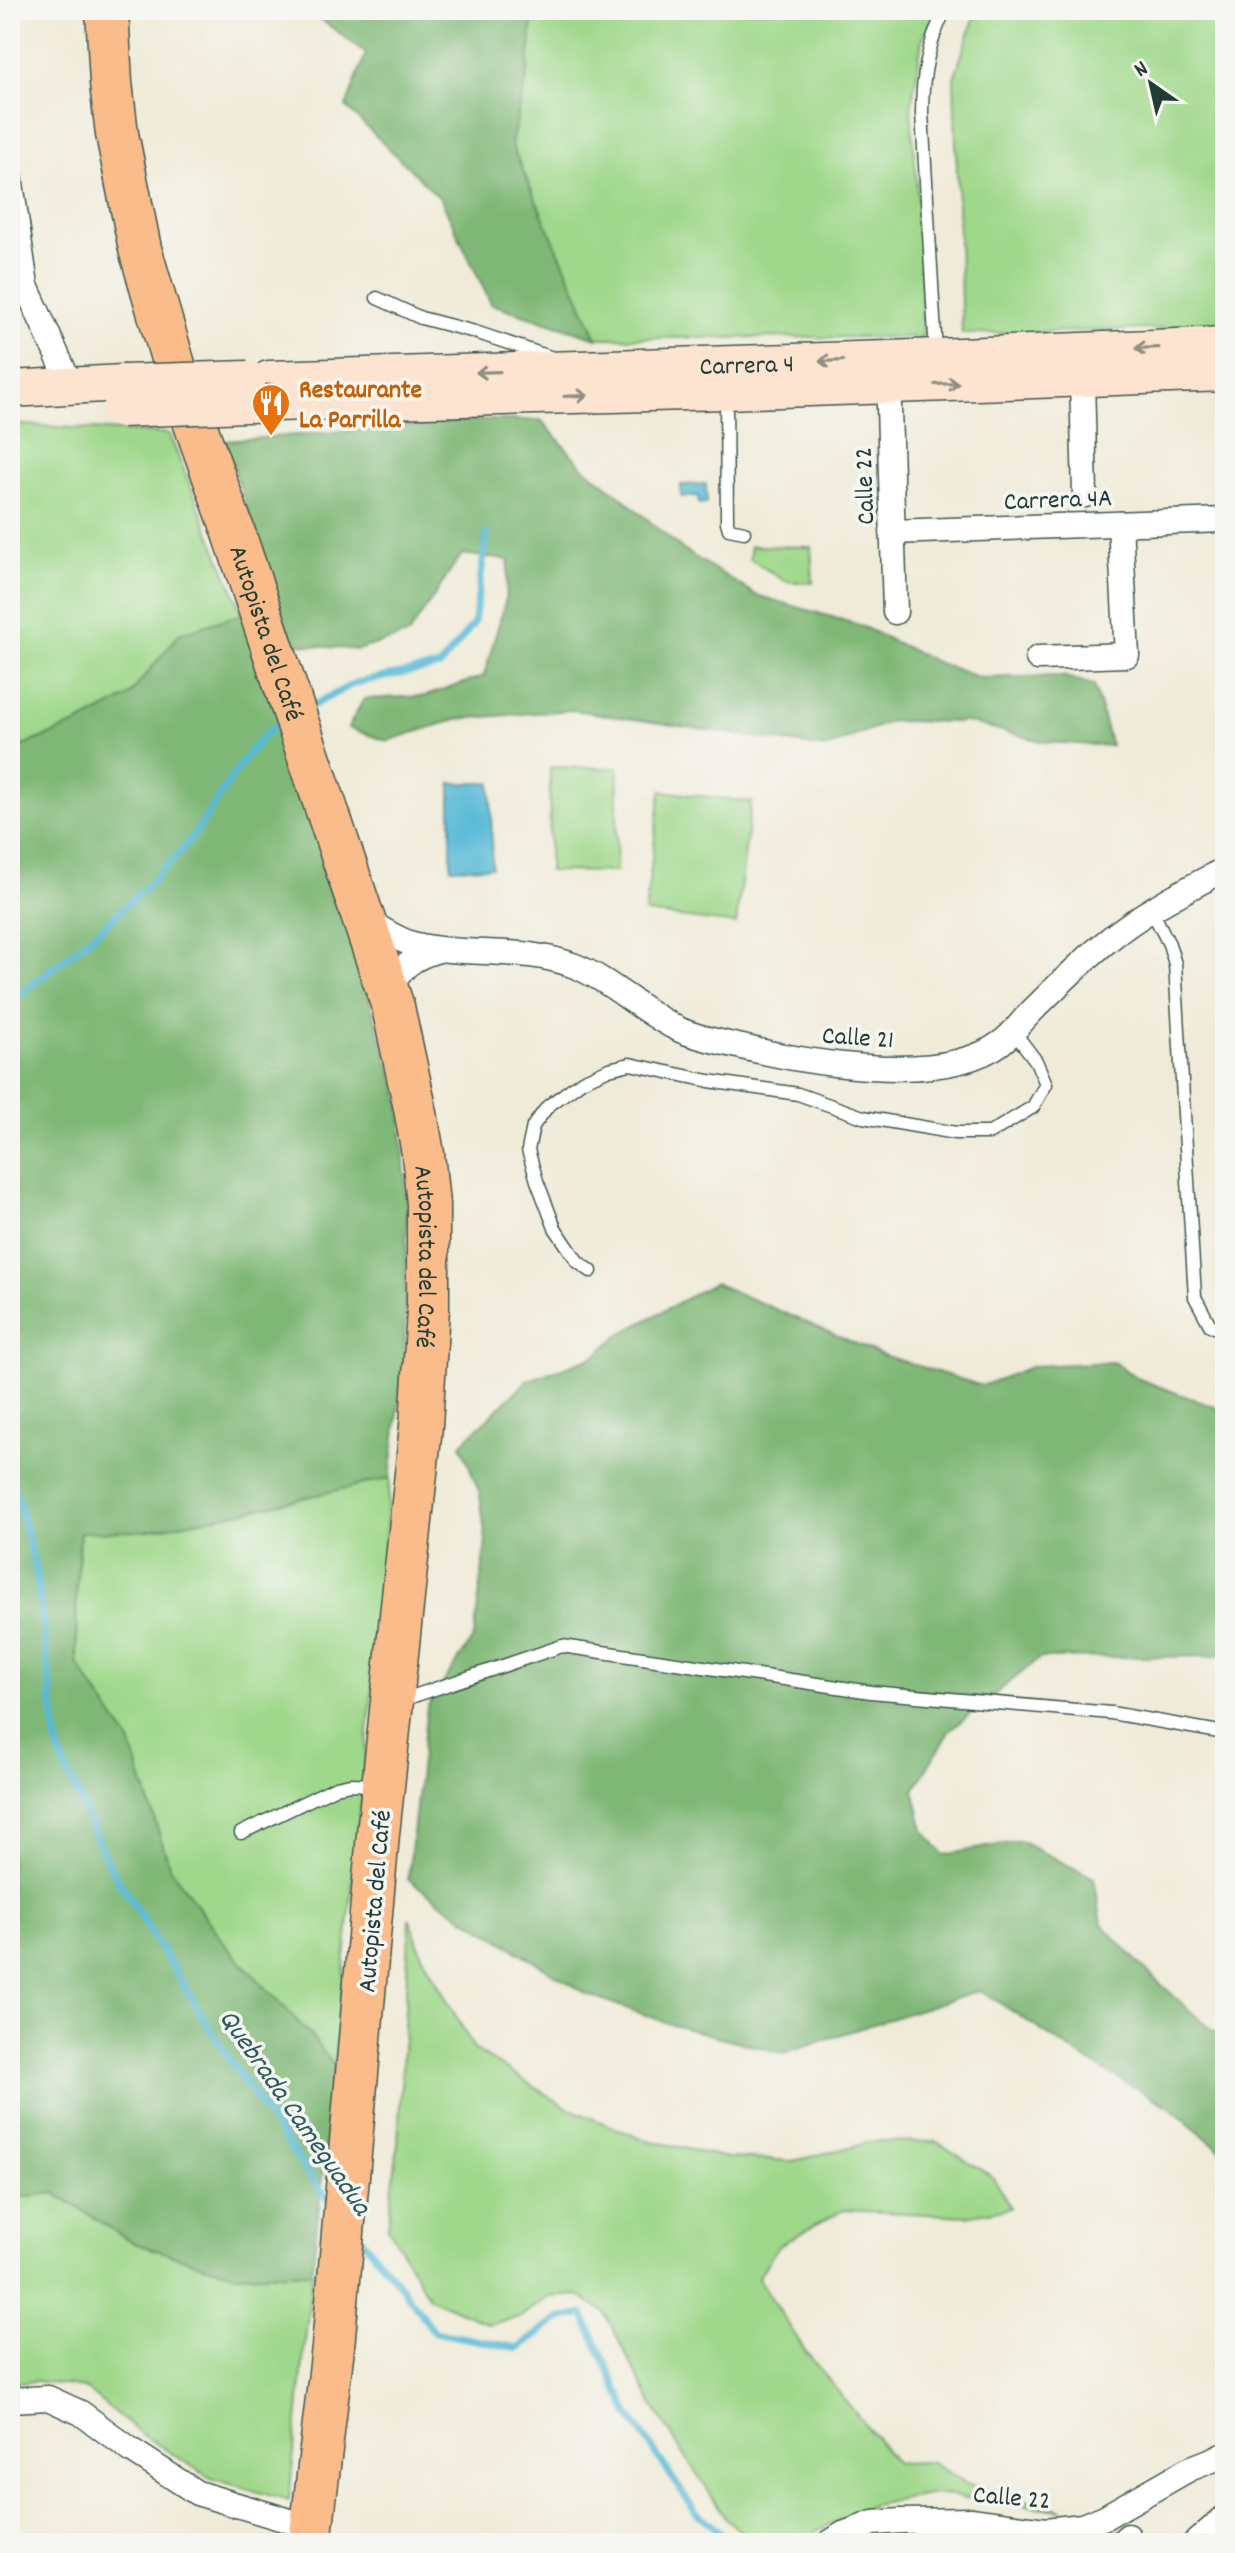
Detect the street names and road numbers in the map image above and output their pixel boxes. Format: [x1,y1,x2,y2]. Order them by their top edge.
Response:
street label: Carrera 4 [699,347,795,387]
street label: Calle 22 [847,446,886,525]
street label: Carrera 4A [1003,481,1113,522]
street label: Autopista del Café [217,541,311,726]
street label: Calle 21 [821,1019,895,1060]
street label: Autopista del Café [402,1164,443,1349]
street label: Autopista del Café [350,1808,403,1994]
street label: Calle 22 [971,2478,1052,2521]

